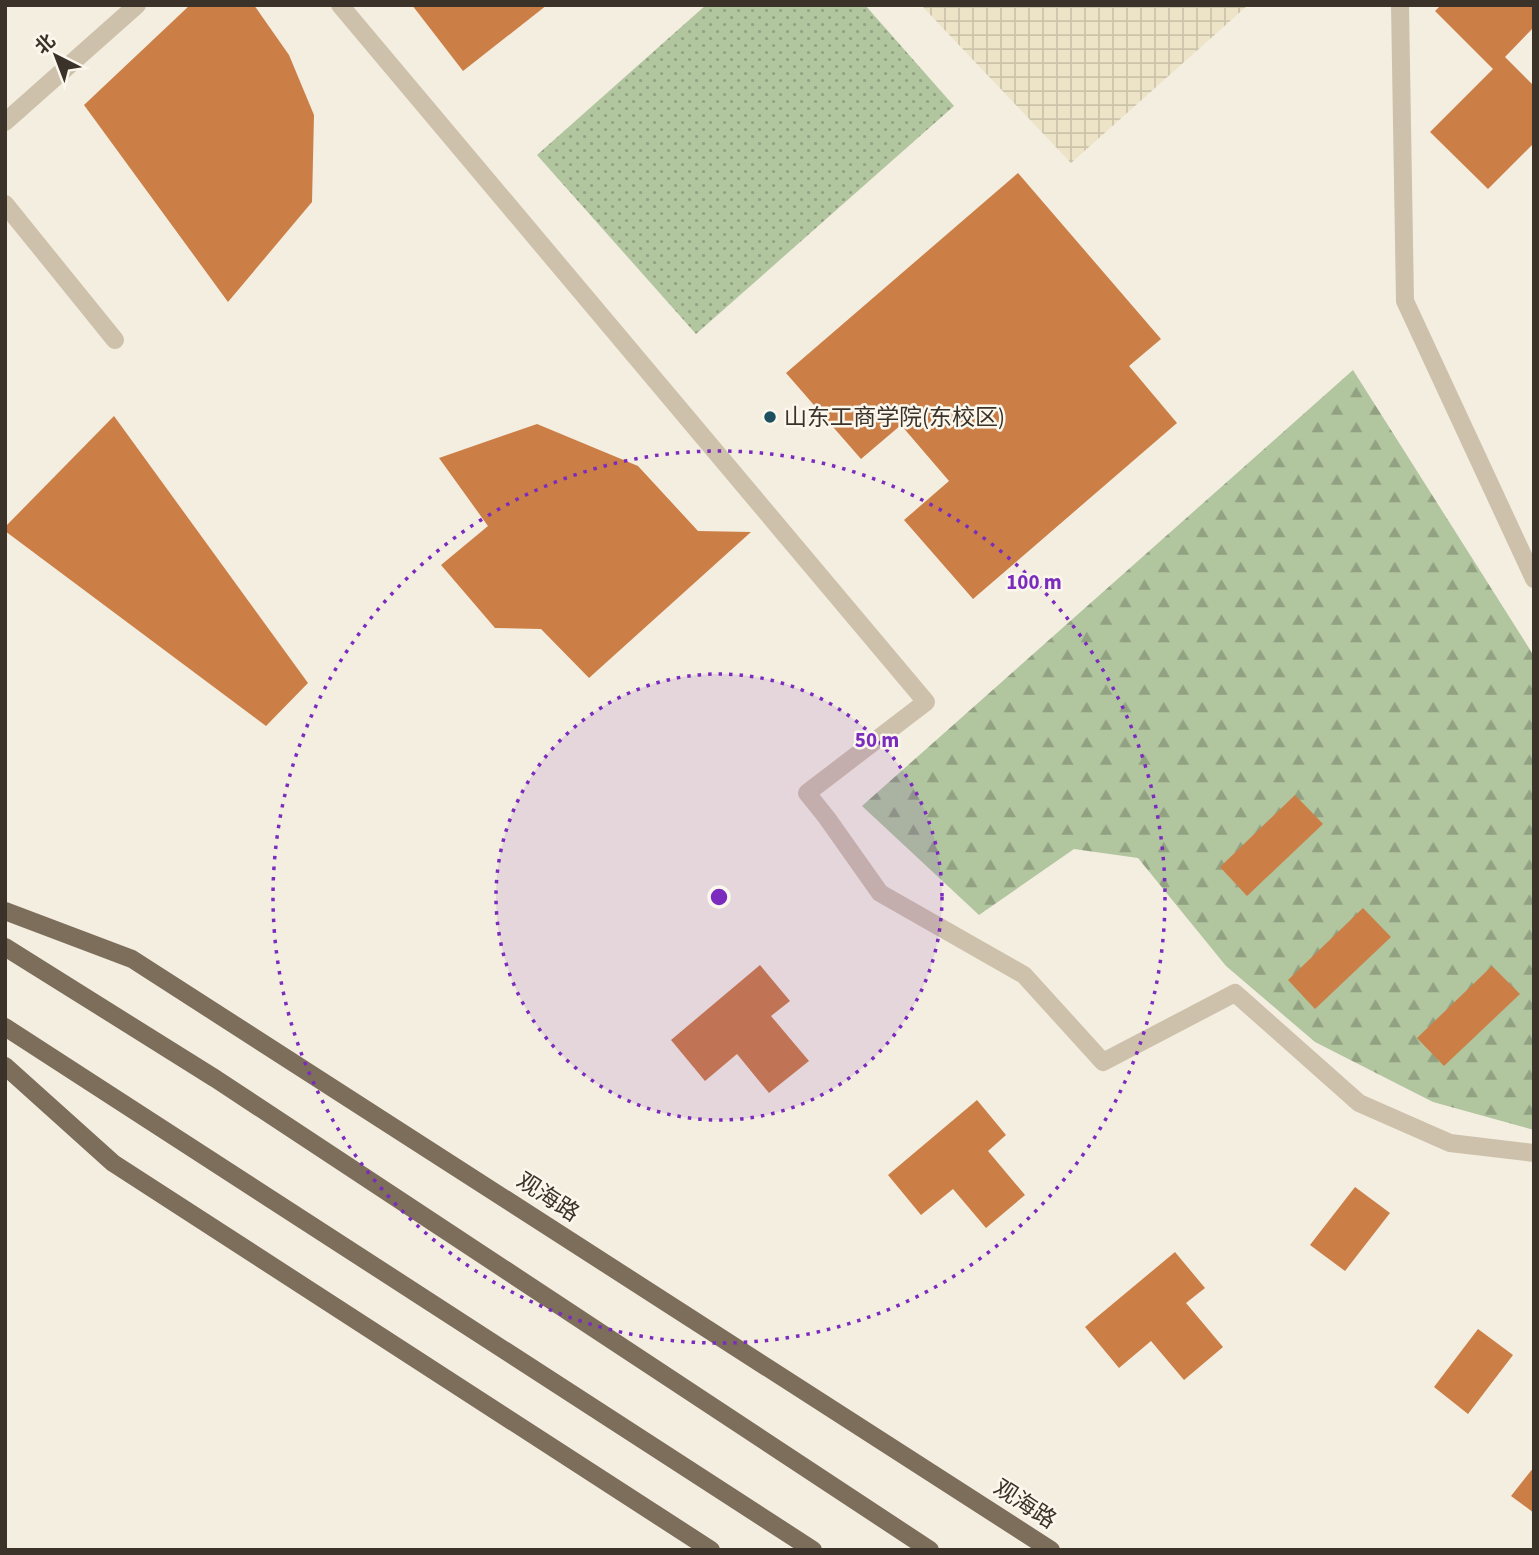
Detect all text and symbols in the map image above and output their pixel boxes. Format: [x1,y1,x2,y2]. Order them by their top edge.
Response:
north arrow [21,21,91,91]
text: 北 [30,28,62,61]
place label: 山东工商学院(东校区) [784,401,1005,434]
marker: 山东工商学院(东校区) [762,409,778,425]
text: 100 m [1006,567,1062,597]
text: 50 m [855,725,899,755]
centre of rings [707,885,731,909]
street label: 观海路 [510,1164,586,1230]
street label: 观海路 [987,1471,1063,1537]

